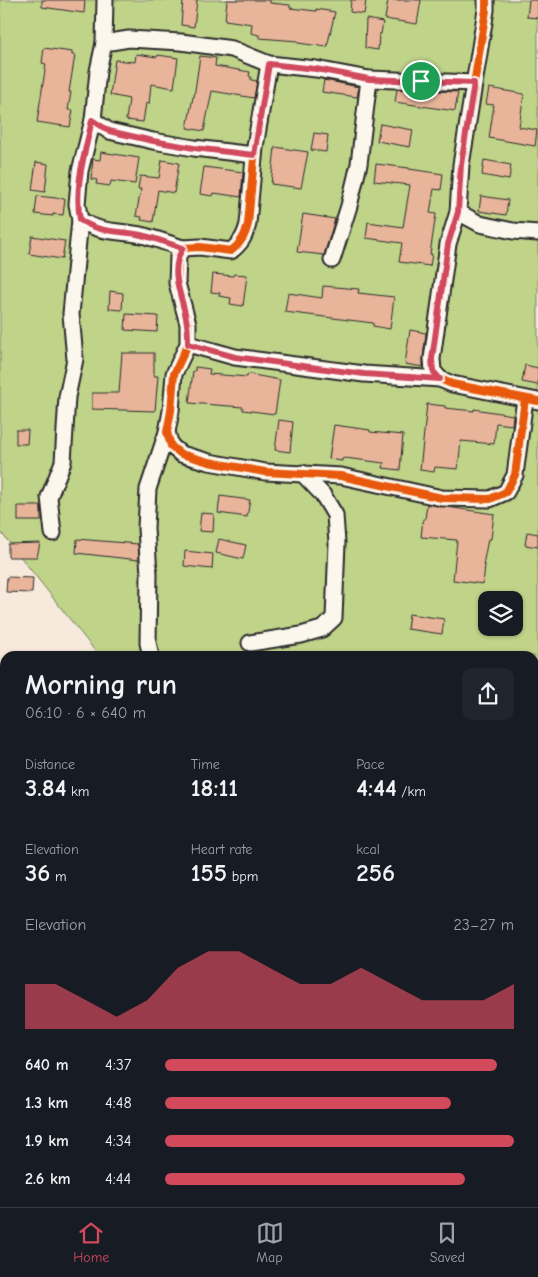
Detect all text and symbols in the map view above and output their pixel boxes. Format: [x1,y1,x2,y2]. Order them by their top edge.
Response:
pin [400,60,442,102]
icon: arrive [407,67,435,95]
map controls [478,591,523,636]
button: layers [478,591,523,636]
button: share [462,668,514,720]
text: Morning run [25,669,177,701]
text: 06:10 · 6 × 640 m [25,704,146,722]
text: Distance [25,756,75,773]
text: Time [191,756,220,773]
text: Pace [356,756,385,773]
text: 3.84 [25,773,66,802]
text: 18:11 [191,773,238,802]
text: 4:44 [356,773,397,802]
text: km [66,783,89,800]
text: /km [397,783,426,800]
text: Elevation [25,841,79,858]
text: Heart rate [191,841,252,858]
text: kcal [356,841,380,858]
text: 36 [25,858,50,887]
text: 155 [191,858,227,887]
text: 256 [356,858,395,887]
text: m [50,868,67,885]
text: bpm [227,868,258,885]
text: Elevation [25,916,86,934]
text: 23–27 m [453,916,514,934]
text: 640 m [25,1056,68,1074]
text: 4:37 [105,1056,131,1074]
text: 1.3 km [25,1094,68,1112]
text: 4:48 [105,1094,132,1112]
text: 1.9 km [25,1132,69,1150]
text: 4:34 [105,1132,131,1150]
text: 2.6 km [25,1170,70,1188]
text: 4:44 [105,1170,131,1188]
tab: Home [73,1219,109,1266]
tab: Map [256,1219,284,1266]
tab: Saved [430,1219,465,1266]

